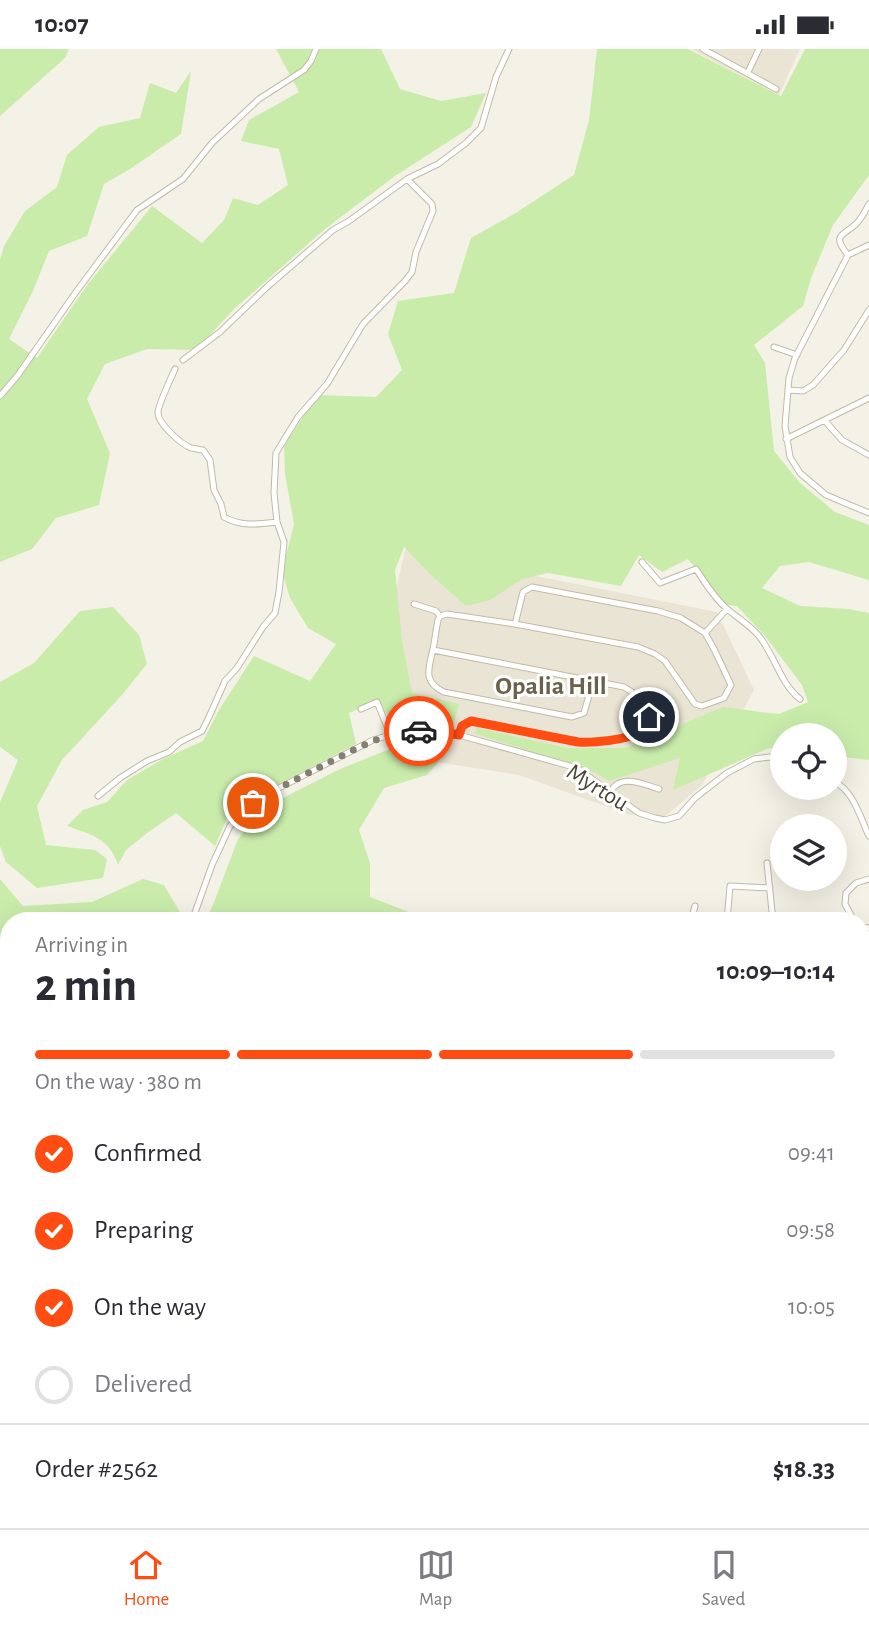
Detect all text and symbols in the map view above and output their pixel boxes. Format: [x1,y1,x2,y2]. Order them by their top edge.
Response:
text: 10:07 [35,11,89,37]
district label: Opalia Hill [495,673,607,699]
pin [619,687,679,747]
courier [384,696,454,766]
icon: home [630,698,668,736]
icon: car [400,712,438,750]
map controls [770,723,847,891]
button: locate [770,723,847,800]
street label: Myrtou [562,760,633,816]
pin [223,773,283,833]
icon: bag [234,784,272,822]
button: layers [770,814,847,891]
text: Arriving in [35,934,128,957]
text: 10:09–10:14 [717,958,835,984]
text: 2 min [35,963,137,1009]
text: On the way · 380 m [35,1071,202,1094]
icon: check [35,1135,73,1173]
text: Confirmed [94,1140,202,1166]
text: 09:41 [788,1142,835,1165]
icon: check [35,1212,73,1250]
text: Preparing [94,1217,193,1243]
text: 09:58 [786,1219,835,1242]
icon: check [35,1289,73,1327]
text: On the way [94,1294,206,1320]
text: 10:05 [788,1296,835,1319]
text: Delivered [94,1371,192,1397]
text: Order #2562 [35,1456,158,1482]
text: $18.33 [773,1456,835,1482]
tab: Home [124,1546,169,1611]
tab: Map [417,1546,455,1611]
tab: Saved [702,1546,745,1611]

